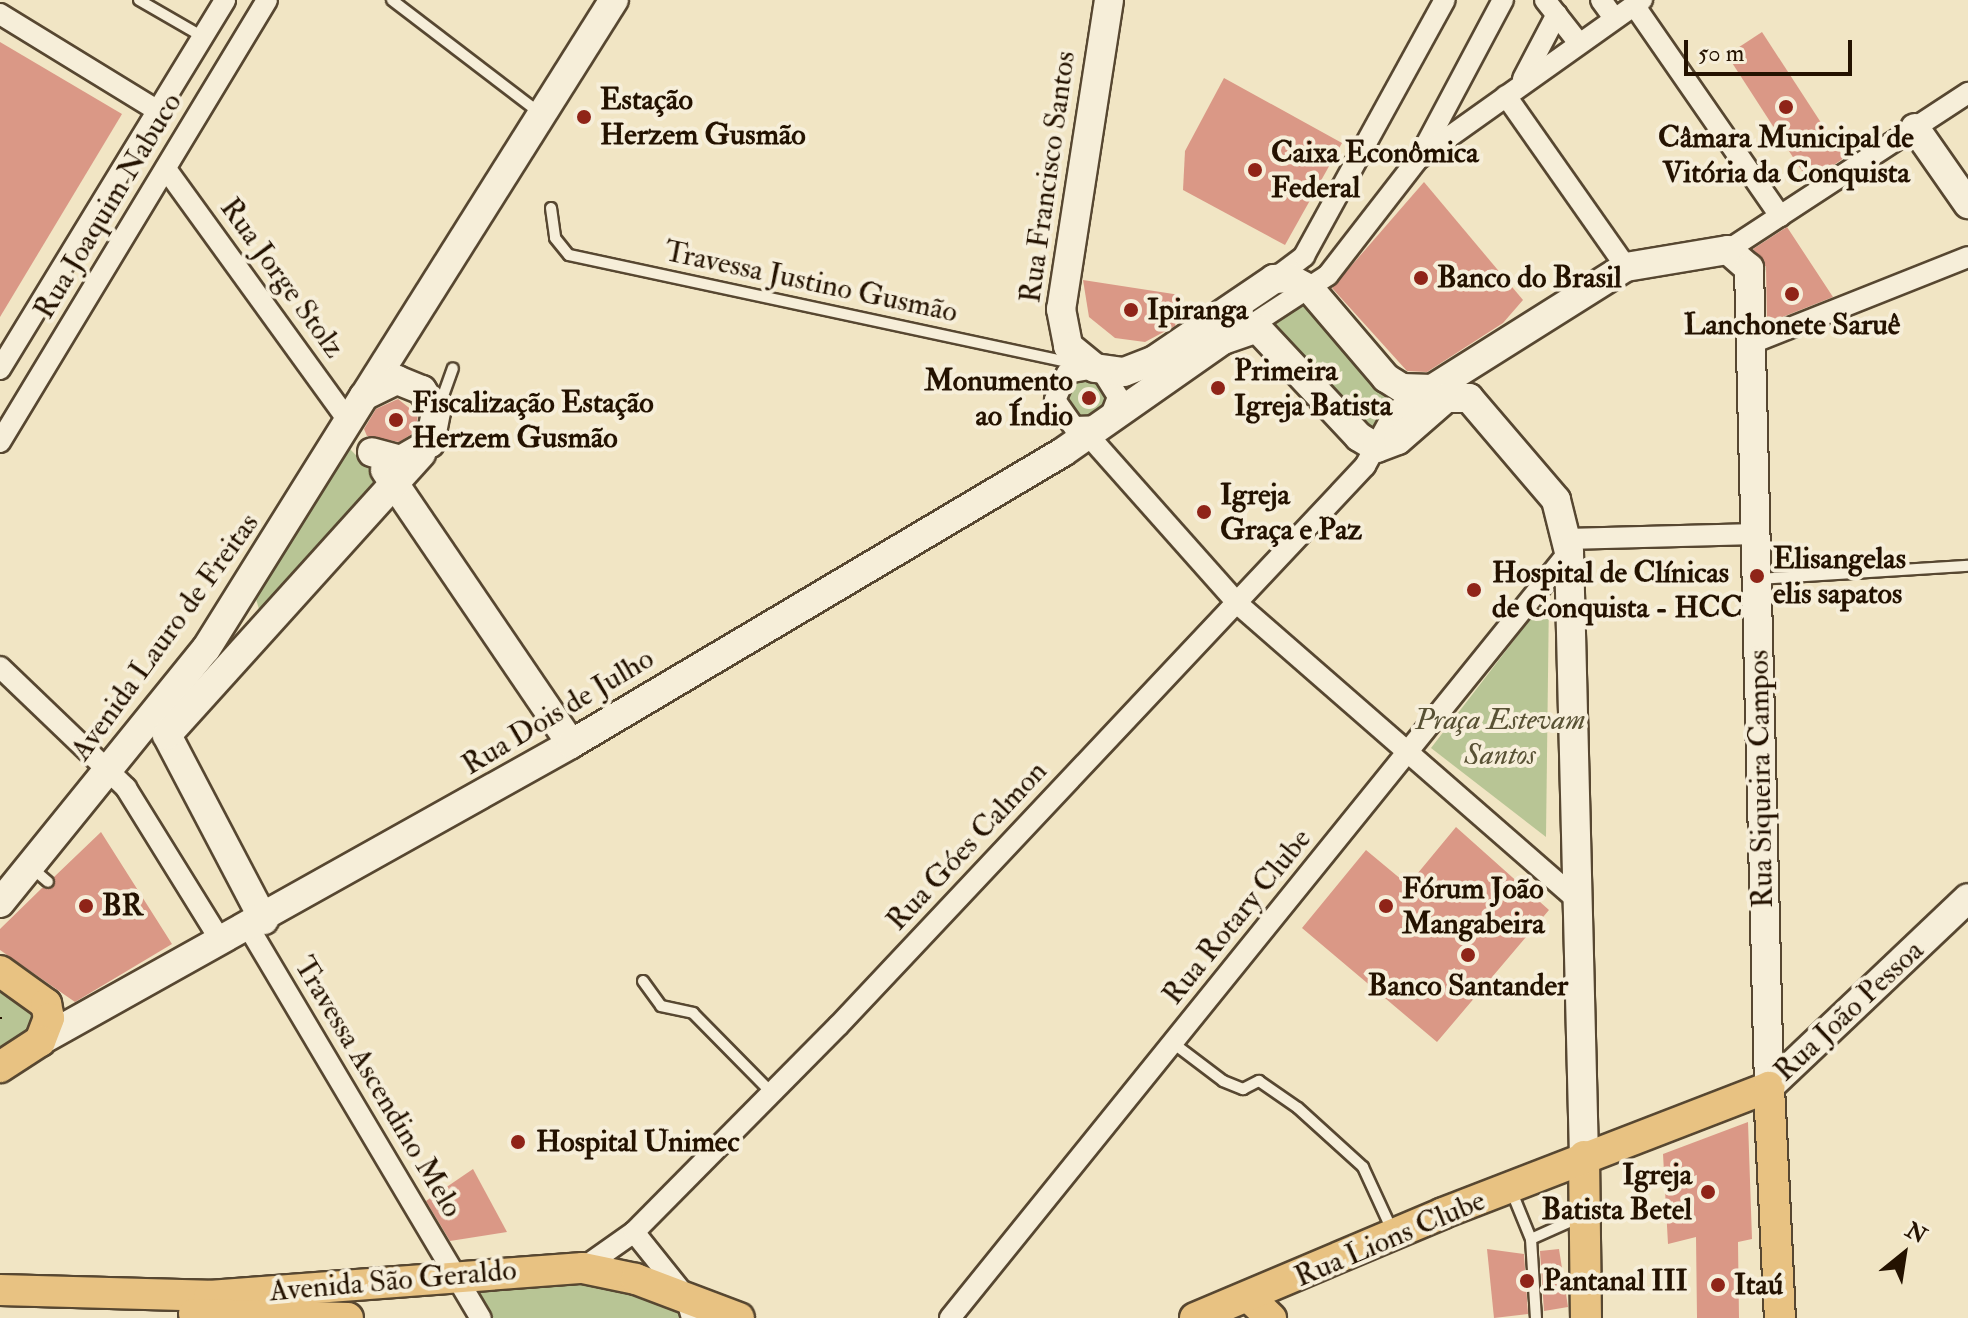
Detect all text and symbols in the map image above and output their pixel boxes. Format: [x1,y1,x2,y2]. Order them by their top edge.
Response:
scale bar [1688,24,1856,74]
text: 50 m [1698,38,1744,69]
street label: Rua Francisco Santos [1012,49,1084,305]
place label: Estação Herzem Gusmão [600,82,806,152]
street label: Rua Joaquim Nabuco [26,86,190,326]
marker: Câmara Municipal de Vitória da Conquista [1777,98,1795,116]
marker: Estação Herzem Gusmão [575,108,593,126]
place label: Câmara Municipal de Vitória da Conquista [1658,120,1914,190]
place label: Caixa Econômica Federal [1271,135,1479,206]
marker: Caixa Econômica Federal [1246,161,1264,179]
street label: Rua Jorge Stolz [212,191,352,365]
street label: Travessa Justino Gusmão [661,233,961,331]
place label: Banco do Brasil [1437,260,1622,296]
marker: Banco do Brasil [1412,269,1430,287]
marker: Lanchonete Saruê [1783,285,1801,303]
place label: Ipiranga [1147,292,1248,328]
marker: Ipiranga [1122,301,1140,319]
place label: Lanchonete Saruê [1684,307,1900,343]
place label: Primeira Igreja Batista [1234,353,1392,424]
place label: Monumento ao Índio [924,363,1073,434]
marker: Primeira Igreja Batista [1209,379,1227,397]
place label: Fiscalização Estação Herzem Gusmão [412,385,654,456]
marker: Monumento ao Índio [1080,389,1098,407]
marker: Fiscalização Estação Herzem Gusmão [387,411,405,429]
place label: Igreja Graça e Paz [1220,477,1362,548]
marker: Igreja Graça e Paz [1195,503,1213,521]
street label: Avenida Lauro de Freitas [63,506,267,768]
place label: Elisangelas elis sapatos [1773,541,1906,612]
place label: Hospital de Clínicas de Conquista - HCC [1492,555,1743,626]
marker: Elisangelas elis sapatos [1748,567,1766,585]
marker: Hospital de Clínicas de Conquista - HCC [1463,579,1485,601]
street label: Rua Dois de Julho [456,641,660,783]
street label: Rua Siqueira Campos [1741,649,1781,909]
park label: Praça Estevam Santos [1415,702,1585,772]
street label: Rua Góes Calmon [879,754,1055,938]
street label: Rua Rotary Clube [1155,822,1319,1012]
place label: Fórum João Mangabeira [1402,871,1544,942]
place label: BR [102,888,143,924]
marker: BR [77,897,95,915]
marker: Fórum João Mangabeira [1377,897,1395,915]
street label: Rua João Pessoa [1767,933,1931,1089]
marker: Banco Santander [1459,946,1477,964]
street label: Travessa Ascendino Melo [286,950,470,1224]
place label: Banco Santander [1368,968,1568,1004]
place label: Hospital Unimec [536,1124,739,1160]
marker: Hospital Unimec [507,1131,529,1153]
place label: Igreja Batista Betel [1541,1157,1692,1228]
street label: Rua Lions Clube [1289,1183,1491,1295]
marker: Igreja Batista Betel [1699,1183,1717,1201]
north arrow [1864,1214,1944,1294]
text: N [1900,1216,1932,1250]
street label: Avenida São Geraldo [268,1252,518,1310]
place label: Pantanal III [1543,1263,1688,1299]
place label: Itaú [1734,1267,1783,1303]
marker: Pantanal III [1518,1272,1536,1290]
marker: Itaú [1709,1276,1727,1294]

